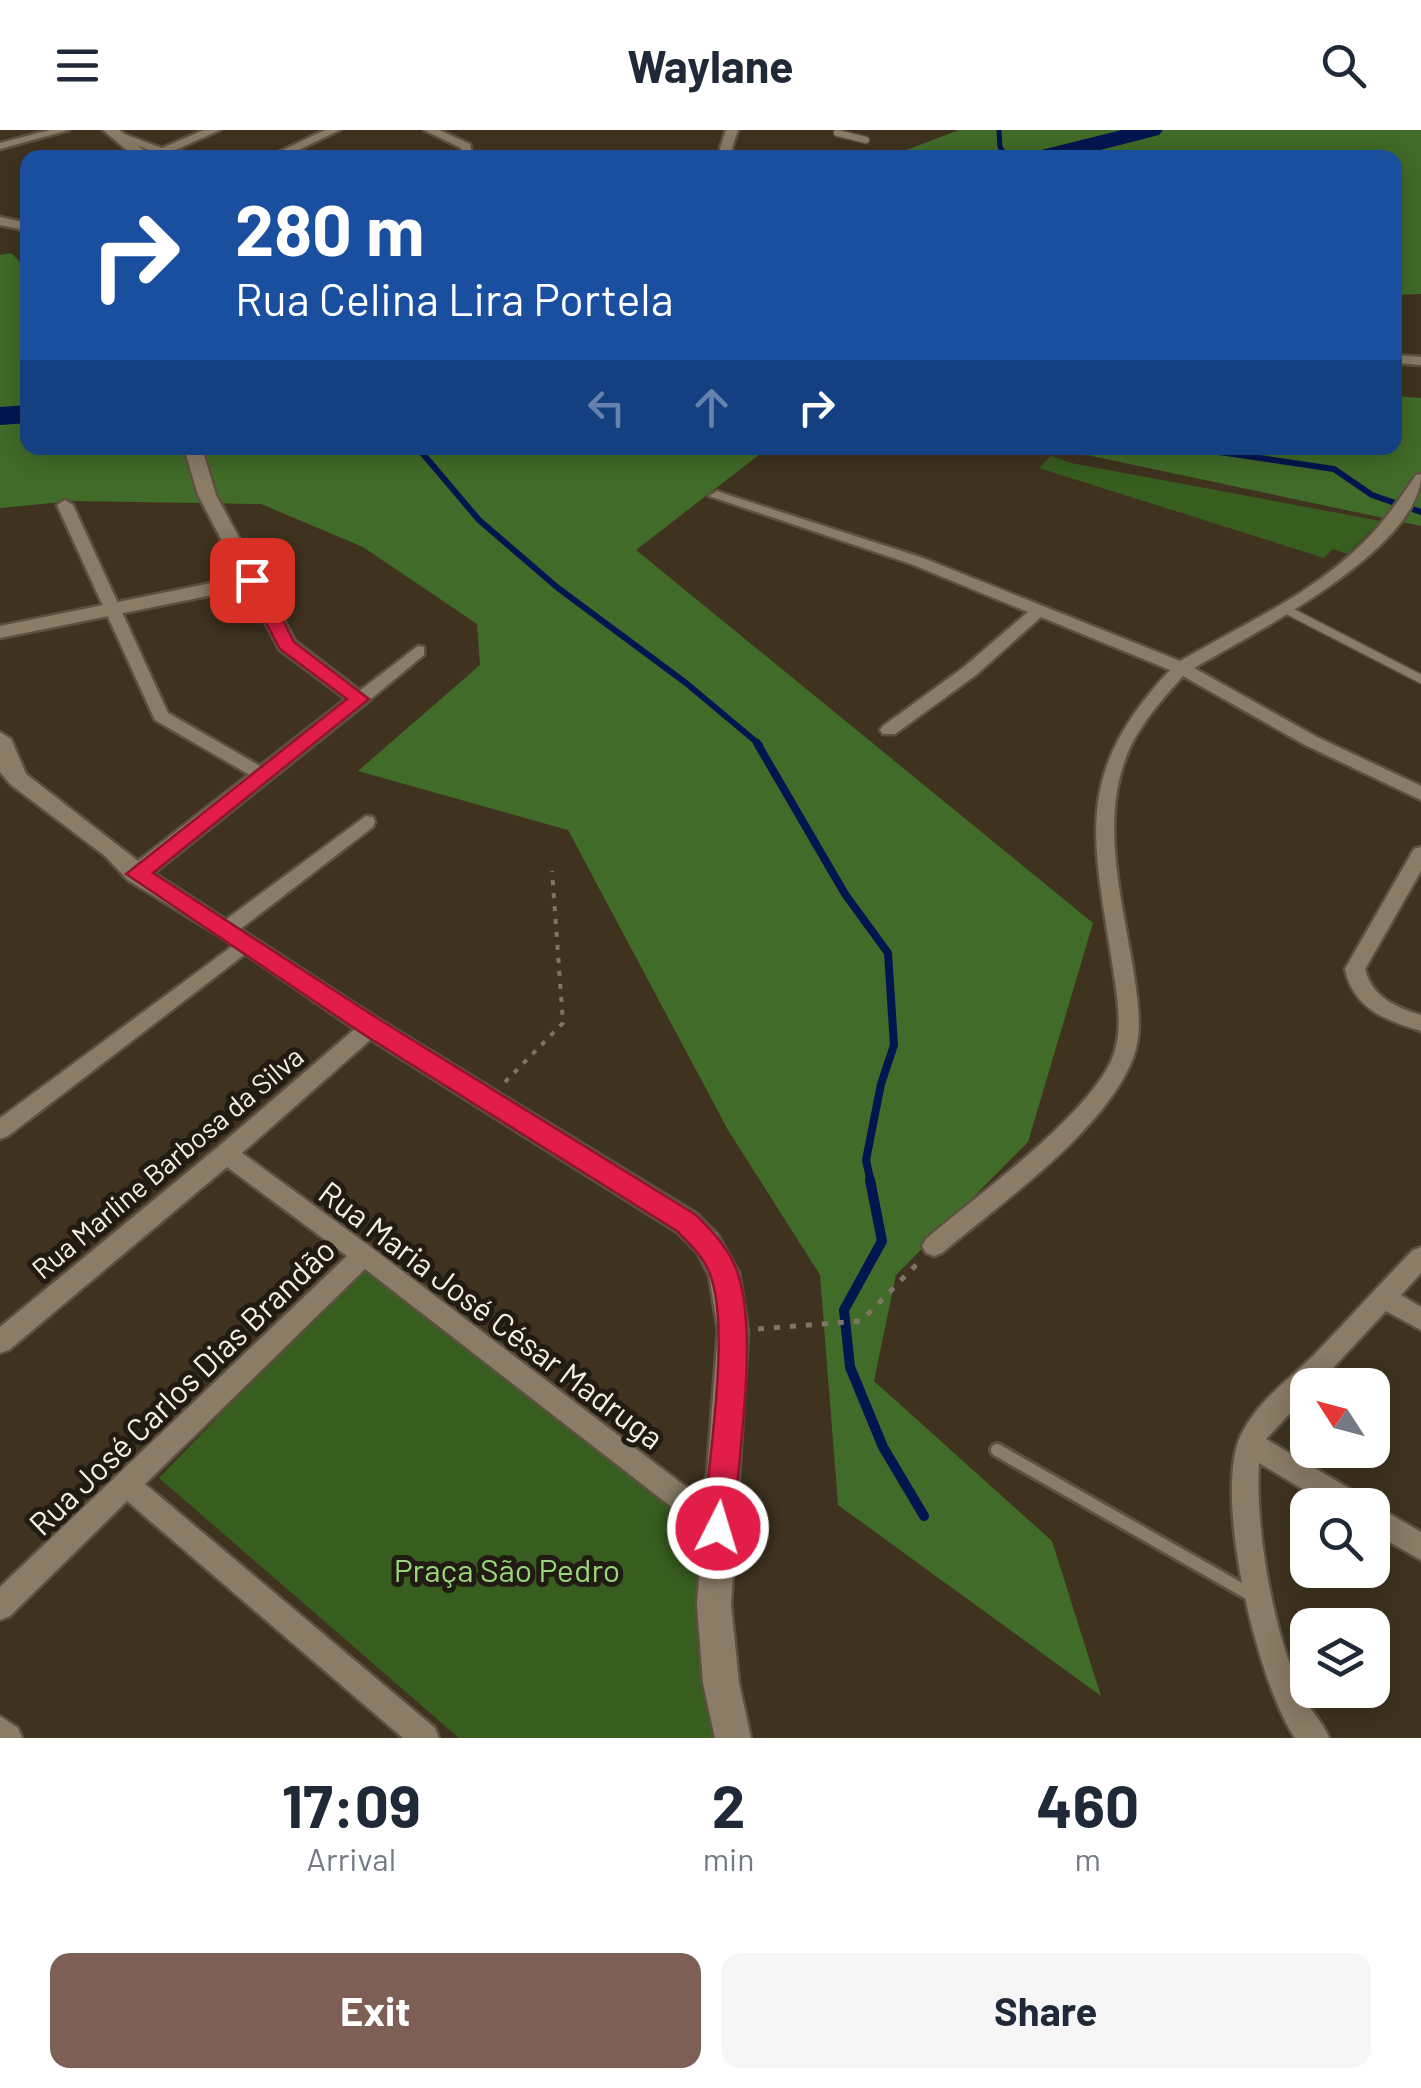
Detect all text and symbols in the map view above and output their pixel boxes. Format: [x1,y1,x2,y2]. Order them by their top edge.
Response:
icon: menu [50,38,105,93]
text: Waylane [627,38,794,92]
icon: search [1316,38,1371,93]
text: 280 m [235,186,424,270]
icon: right [70,190,200,320]
text: Rua Celina Lira Portela [235,271,674,325]
icon: left [579,380,634,435]
icon: ahead [684,380,739,435]
icon: right [789,380,844,435]
pin [210,538,295,623]
icon: arrive [225,553,280,608]
street label: Rua Marline Barbosa da Silva [24,1039,310,1285]
street label: Rua Maria José César Madruga [312,1172,672,1456]
street label: Rua José Carlos Dias Brandão [20,1230,342,1542]
north arrow [1290,1368,1390,1468]
map controls [1290,1368,1390,1708]
position arrow [666,1476,770,1580]
button: search [1290,1488,1390,1588]
park label: Praça São Pedro [394,1550,620,1588]
button: layers [1290,1608,1390,1708]
text: 17:09 [282,1768,421,1840]
text: 2 [712,1768,745,1840]
text: 460 [1036,1768,1139,1840]
text: Arrival [307,1839,396,1877]
text: min [703,1839,755,1877]
text: m [1074,1839,1101,1877]
button: Exit [50,1953,701,2068]
button: Share [721,1953,1371,2068]

